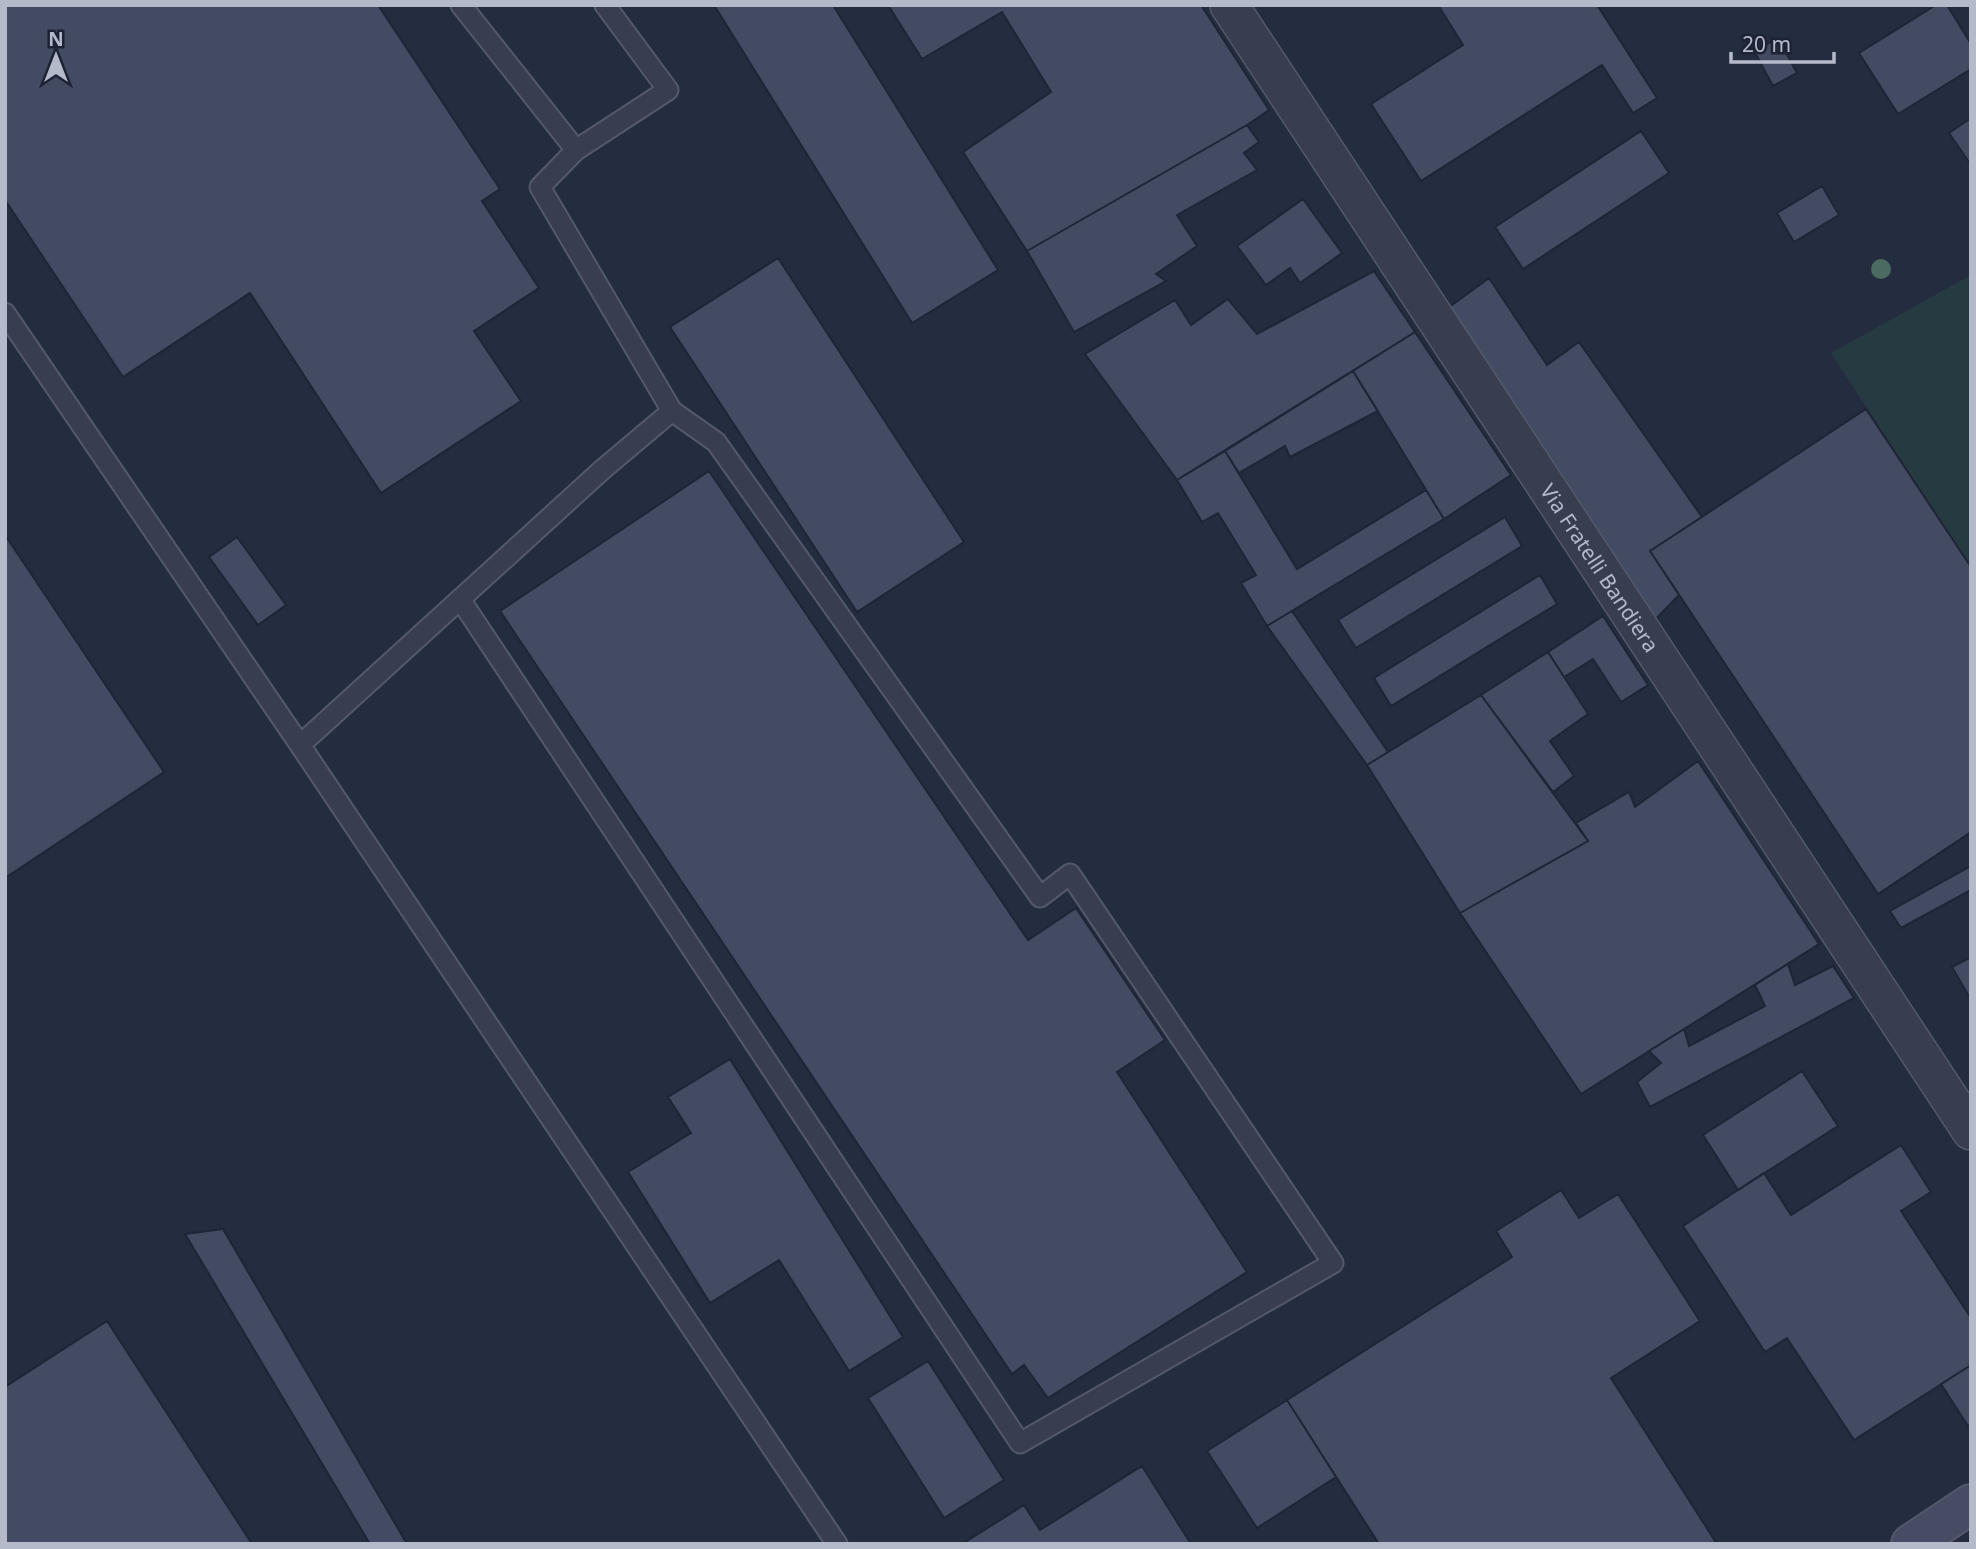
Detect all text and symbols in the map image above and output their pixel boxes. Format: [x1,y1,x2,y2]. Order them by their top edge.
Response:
north arrow [21,21,91,91]
scale bar [1731,21,1834,65]
text: N [48,26,64,52]
text: 20 m [1742,30,1791,58]
street label: Via Fratelli Bandiera [1534,478,1666,657]

